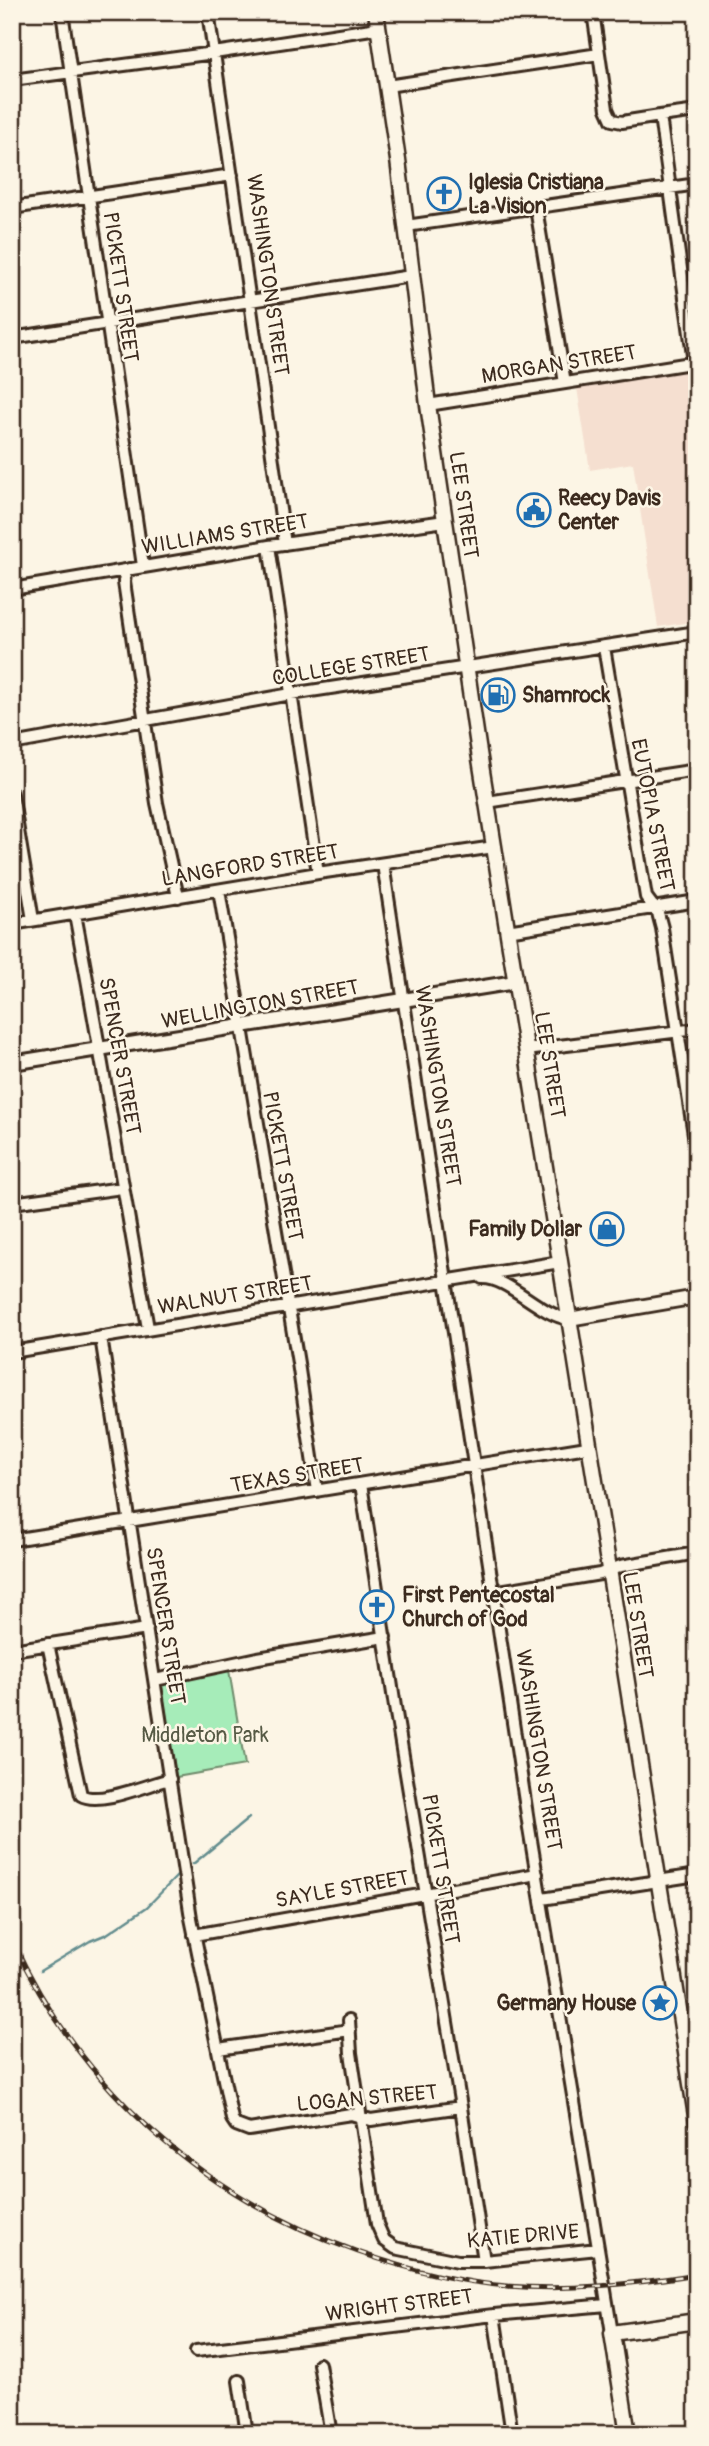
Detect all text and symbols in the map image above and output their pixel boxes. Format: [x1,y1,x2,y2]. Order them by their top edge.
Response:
place label: Iglesia Cristiana La Vision [468,169,604,220]
street label: WASHINGTON STREET [240,173,295,378]
church icon: Iglesia Cristiana La Vision [425,175,463,213]
street label: PICKETT STREET [97,210,144,364]
street label: MORGAN STREET [480,339,639,390]
street label: LEE STREET [443,450,484,561]
place label: Reecy Davis Center [558,485,661,536]
public building icon: Reecy Davis Center [515,491,553,529]
street label: WILLIAMS STREET [140,508,311,561]
street label: COLLEGE STREET [270,641,432,692]
fuel station icon: Shamrock [479,676,517,714]
place label: Shamrock [522,682,611,709]
street label: EUTOPIA STREET [624,736,681,894]
street label: LANGFORD STREET [160,838,341,893]
street label: WELLINGTON STREET [159,974,361,1035]
street label: SPENCER STREET [92,975,147,1137]
street label: WASHINGTON STREET [408,984,467,1189]
street label: LEE STREET [528,1010,571,1121]
street label: PICKETT STREET [256,1089,309,1243]
shop icon: Family Dollar [588,1210,626,1248]
place label: Family Dollar [468,1216,582,1243]
street label: WALNUT STREET [156,1270,315,1321]
street label: TEXAS STREET [229,1452,366,1499]
street label: SPENCER STREET [140,1545,191,1707]
street label: LEE STREET [616,1570,659,1681]
place label: First Pentecostal Church of God [402,1582,555,1633]
church icon: First Pentecostal Church of God [358,1588,396,1626]
street label: WASHINGTON STREET [509,1648,568,1853]
park label: Middleton Park [141,1722,269,1749]
street label: PICKETT STREET [415,1792,466,1946]
street label: SAYLE STREET [273,1864,411,1915]
place icon: Germany House [641,1984,679,2022]
place label: Germany House [497,1990,637,2017]
street label: LOGAN STREET [296,2079,439,2118]
street label: KATIE DRIVE [466,2218,580,2255]
street label: WRIGHT STREET [324,2283,475,2328]

